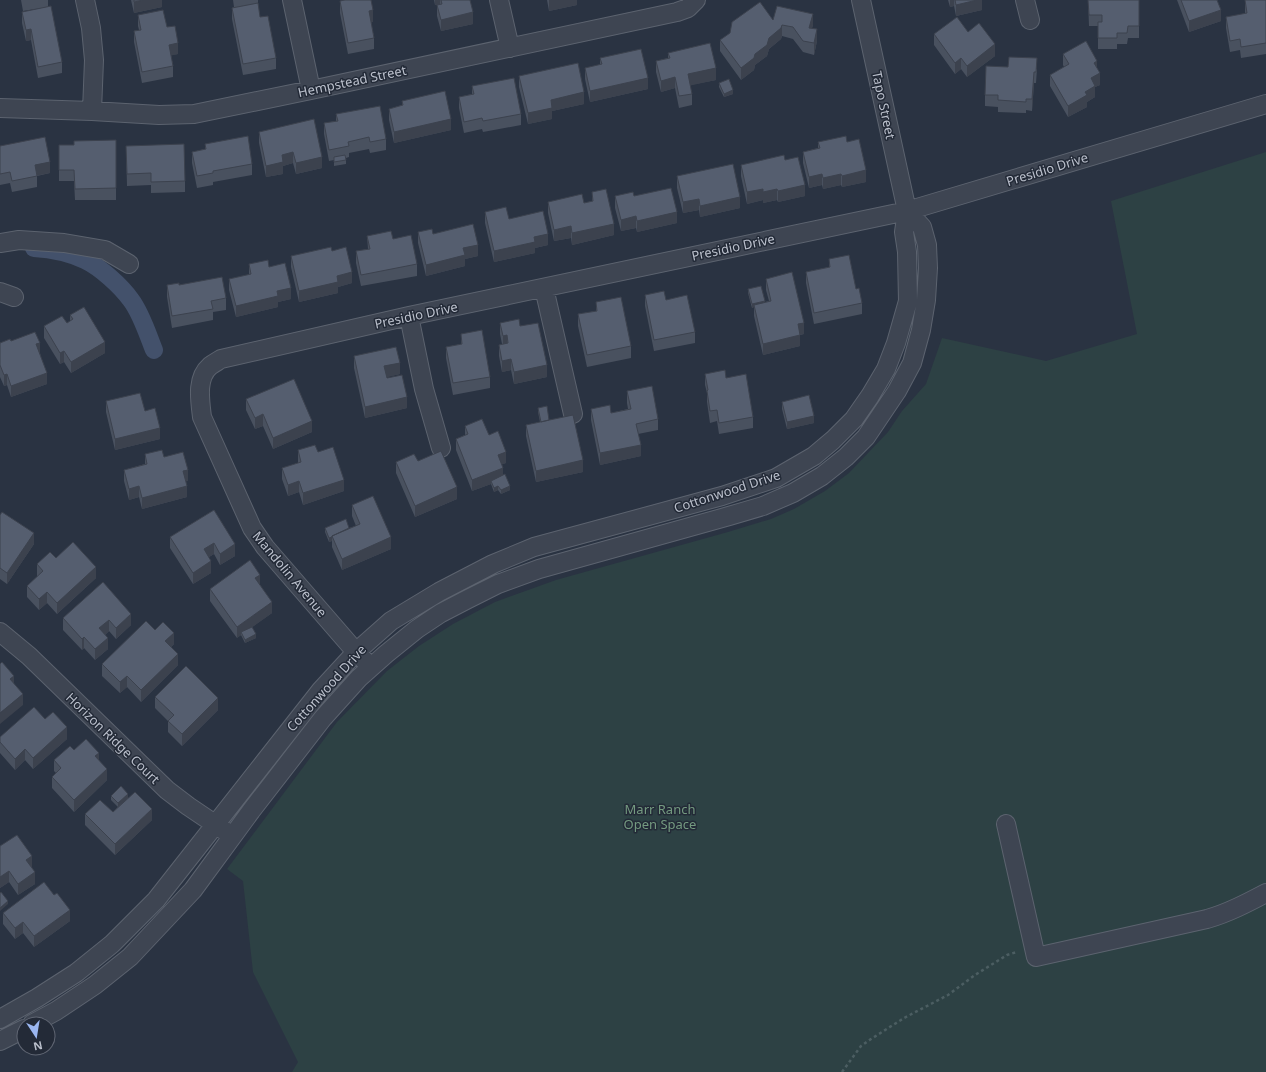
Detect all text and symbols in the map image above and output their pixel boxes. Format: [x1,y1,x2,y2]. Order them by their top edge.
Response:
street label: Hempstead Street [296,61,408,101]
street label: Tapo Street [868,69,900,141]
street label: Presidio Drive [1004,148,1090,190]
street label: Presidio Drive [690,229,776,265]
street label: Presidio Drive [373,297,459,333]
street label: Cottonwood Drive [672,465,782,517]
street label: Mandolin Avenue [249,527,331,621]
street label: Cottonwood Drive [282,641,370,735]
street label: Horizon Ridge Court [62,688,164,788]
park label: Marr Ranch Open Space [624,800,696,833]
north arrow [16,1016,56,1056]
text: N [32,1038,44,1055]

